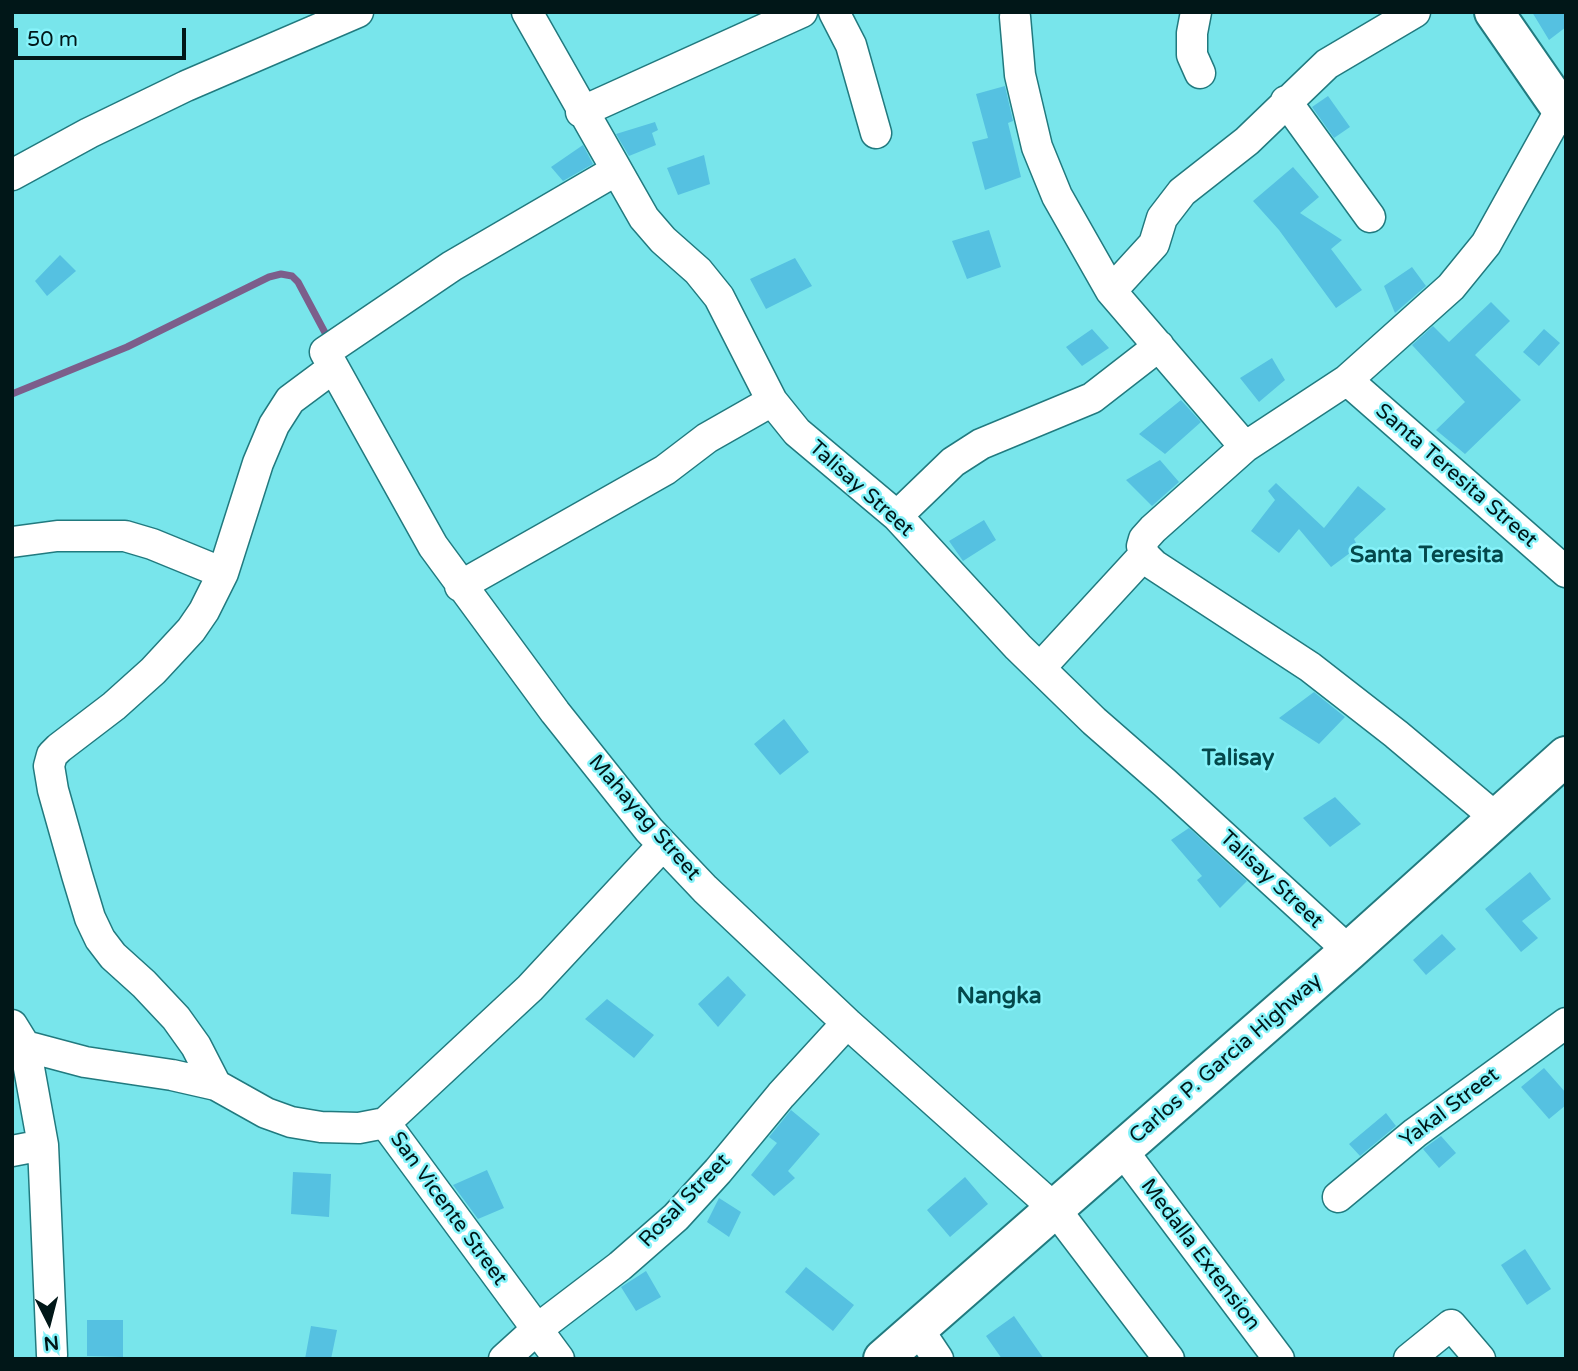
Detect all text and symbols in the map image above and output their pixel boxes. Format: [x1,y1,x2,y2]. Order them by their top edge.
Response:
scale bar [18,14,189,58]
text: 50 m [27,27,78,52]
street label: Santa Teresita Street [1370,399,1542,553]
street label: Talisay Street [804,436,918,542]
district label: Santa Teresita [1350,542,1504,570]
district label: Talisay [1202,745,1274,773]
street label: Mahayag Street [583,750,705,886]
street label: Talisay Street [1214,826,1328,934]
street label: Carlos P. Garcia Highway [1125,969,1327,1149]
district label: Nangka [956,983,1042,1011]
street label: Yakal Street [1396,1063,1504,1153]
street label: San Vicente Street [384,1127,512,1291]
street label: Rosal Street [634,1149,736,1253]
street label: Medalla Extension [1135,1174,1265,1336]
north arrow [14,1287,84,1357]
text: N [42,1331,60,1355]

